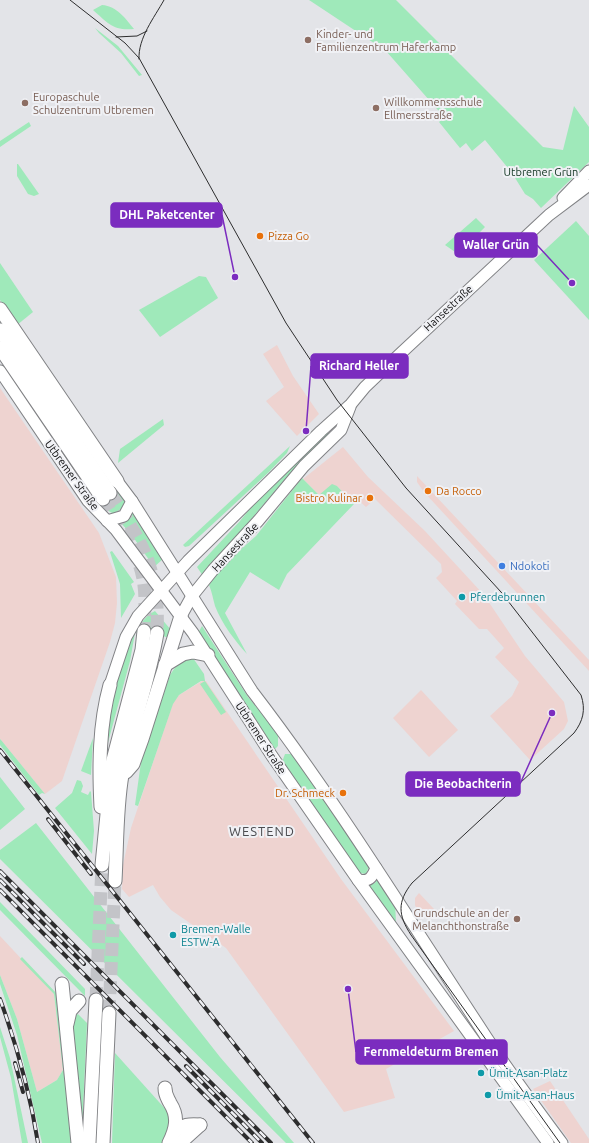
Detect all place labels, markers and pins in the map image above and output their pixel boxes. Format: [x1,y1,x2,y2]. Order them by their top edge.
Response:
place label: Kinder- und Familienzentrum Haferkamp [316,28,456,53]
marker: Kinder- und Familienzentrum Haferkamp [303,35,313,45]
place label: Europaschule Schulzentrum Utbremen [33,91,154,116]
place label: Willkommensschule Ellmersstraße [384,96,482,121]
marker: Europaschule Schulzentrum Utbremen [20,98,30,108]
marker: Willkommensschule Ellmersstraße [371,103,381,113]
callout: DHL Paketcenter [111,203,222,227]
place label: Pizza Go [268,230,309,242]
marker: Pizza Go [255,231,265,241]
callout: Waller Grün [455,233,537,257]
callout: Richard Heller [311,354,408,378]
place label: Da Rocco [436,485,482,497]
marker: Da Rocco [423,486,433,496]
place label: Bistro Kulinar [296,492,363,504]
marker: Bistro Kulinar [365,493,375,503]
place label: Ndokoti [510,560,550,572]
marker: Ndokoti [497,561,507,571]
place label: Pferdebrunnen [470,591,545,603]
marker: Pferdebrunnen [457,592,467,602]
callout: Die Beobachterin [406,772,520,796]
place label: Dr. Schmeck [275,787,335,799]
marker: Dr. Schmeck [338,788,348,798]
place label: Grundschule an der Melanchthonstraße [412,907,510,932]
marker: Grundschule an der Melanchthonstraße [512,914,522,924]
place label: Bremen-Walle ESTW-A [181,923,251,948]
marker: Bremen-Walle ESTW-A [168,930,178,940]
callout: Fernmeldeturm Bremen [356,1040,507,1064]
place label: Ümit-Asan-Platz [489,1067,568,1079]
marker: Ümit-Asan-Platz [476,1068,486,1078]
place label: Ümit-Asan-Haus [496,1089,575,1101]
marker: Ümit-Asan-Haus [483,1090,493,1100]

